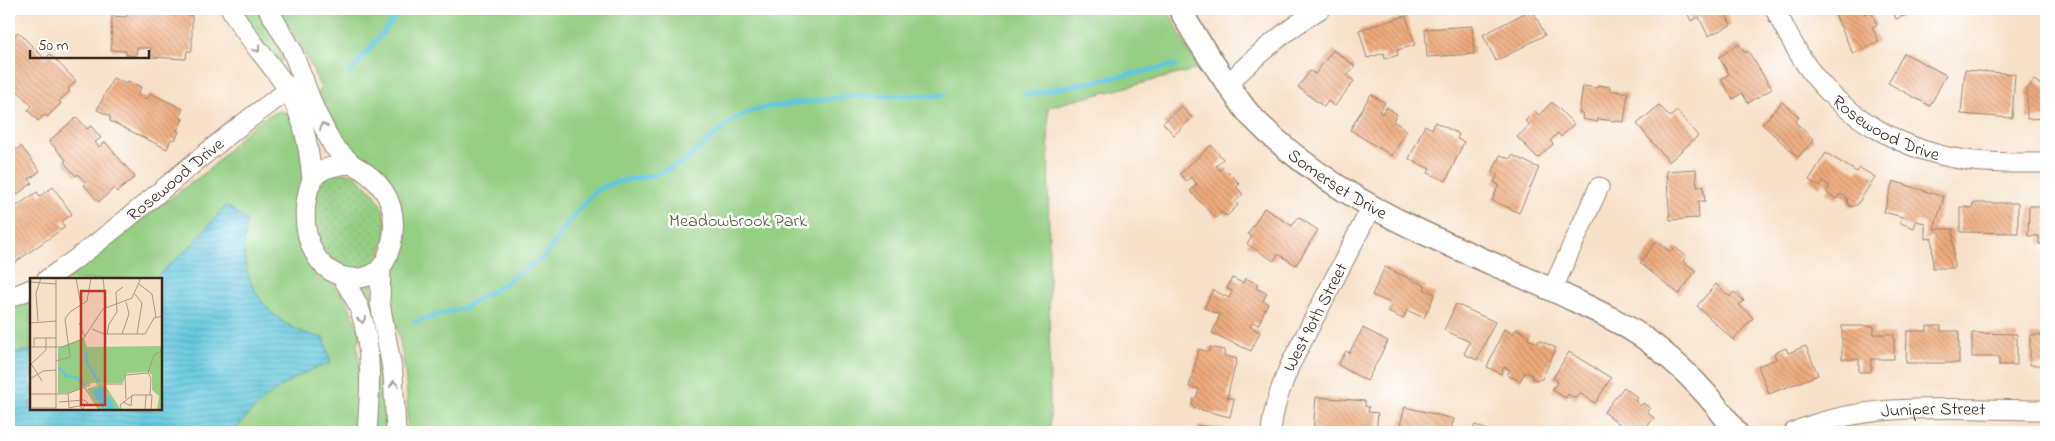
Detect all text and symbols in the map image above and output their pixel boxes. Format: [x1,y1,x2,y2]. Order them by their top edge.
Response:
scale bar [30,28,149,60]
text: 50 m [38,35,69,57]
one-way arrow [251,44,260,53]
street label: Rosewood Drive [1825,90,1943,169]
one-way arrow [319,122,329,131]
street label: Rosewood Drive [122,132,231,229]
street label: Somerset Drive [1281,143,1392,228]
park label: Meadowbrook Park [669,209,807,235]
street label: West 90th Street [1278,259,1356,377]
inset map [30,278,162,411]
one-way arrow [357,315,367,324]
one-way arrow [389,379,400,387]
street label: Juniper Street [1880,397,1986,426]

